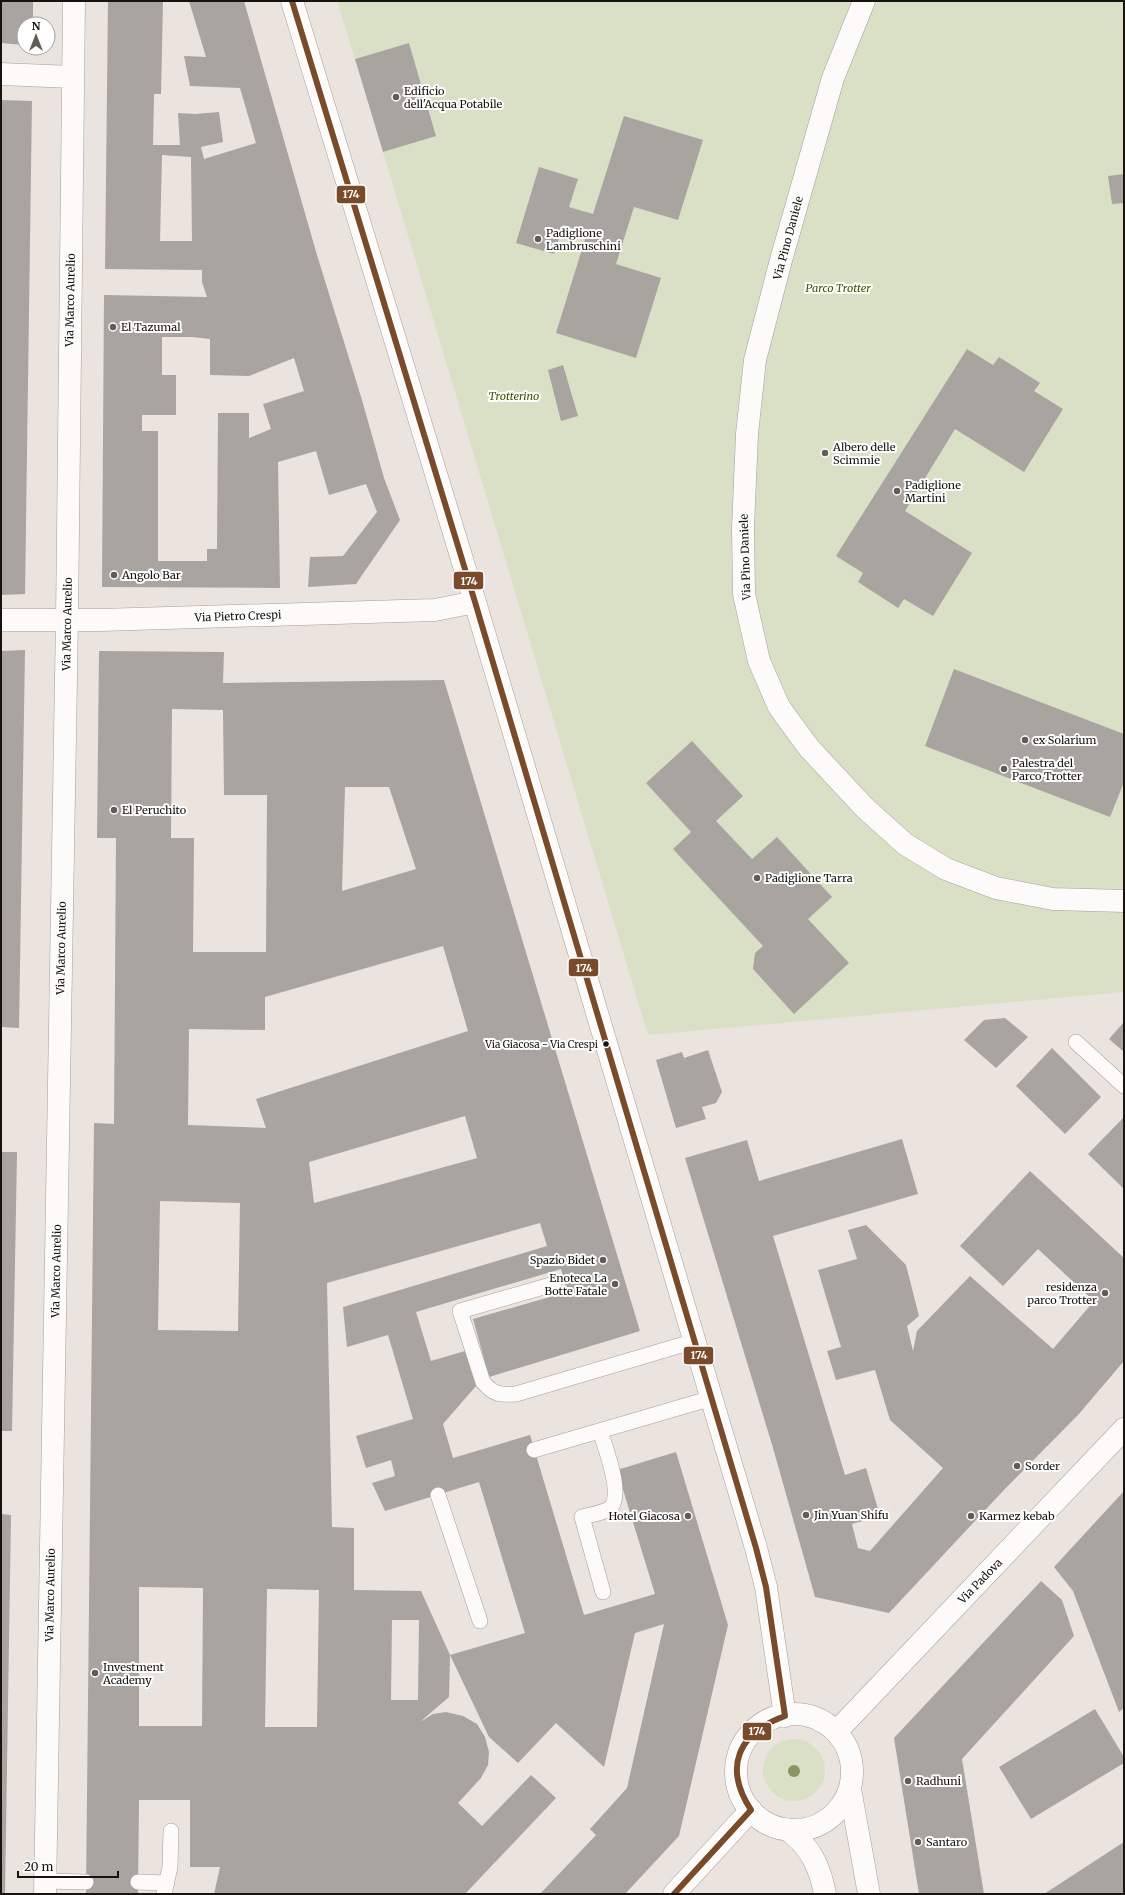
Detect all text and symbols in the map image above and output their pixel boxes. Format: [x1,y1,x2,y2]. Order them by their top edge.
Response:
north arrow [16,16,56,56]
text: N [32,19,41,33]
place label: Edificio dell'Acqua Potabile [404,84,503,111]
marker: Edificio dell'Acqua Potabile [391,92,401,102]
line badge: 174 [336,185,366,204]
text: 174 [343,187,360,201]
street label: Via Pino Daniele [770,194,806,282]
place label: Padiglione Lambruschini [546,226,621,253]
marker: Padiglione Lambruschini [533,234,543,244]
street label: Via Marco Aurelio [62,253,78,348]
park label: Parco Trotter [805,281,871,295]
place label: El Tazumal [121,320,181,334]
marker: El Tazumal [108,322,118,332]
park label: Trotterino [489,389,539,403]
place label: Albero delle Scimmie [832,440,896,467]
marker: Albero delle Scimmie [820,448,830,458]
place label: Padiglione Martini [905,478,961,505]
marker: Padiglione Martini [892,486,902,496]
street label: Via Pino Daniele [736,513,754,601]
place label: Angolo Bar [121,568,181,582]
marker: Angolo Bar [109,570,119,580]
line badge: 174 [453,571,484,590]
text: 174 [461,574,478,588]
street label: Via Marco Aurelio [59,577,75,672]
street label: Via Pietro Crespi [193,607,282,625]
place label: ex Solarium [1033,733,1096,747]
marker: ex Solarium [1020,735,1030,745]
place label: Palestra del Parco Trotter [1012,756,1082,783]
marker: Palestra del Parco Trotter [999,764,1009,774]
place label: El Peruchito [122,803,187,817]
marker: El Peruchito [109,805,119,815]
place label: Padiglione Tarra [765,871,853,885]
marker: Padiglione Tarra [752,873,762,883]
street label: Via Marco Aurelio [53,901,69,996]
line badge: 174 [568,958,599,977]
text: 174 [576,961,593,975]
place label: Via Giacosa - Via Crespi [484,1038,598,1051]
marker: Via Giacosa - Via Crespi [601,1039,611,1049]
street label: Via Marco Aurelio [48,1224,64,1319]
place label: Spazio Bidet [530,1253,596,1267]
marker: Spazio Bidet [598,1255,608,1265]
place label: Enoteca La Botte Fatale [545,1271,607,1298]
marker: Enoteca La Botte Fatale [610,1279,620,1289]
place label: residenza parco Trotter [1027,1280,1097,1307]
marker: residenza parco Trotter [1100,1288,1110,1298]
line badge: 174 [683,1346,714,1365]
text: 174 [691,1348,708,1362]
place label: Sorder [1025,1459,1060,1473]
marker: Sorder [1012,1461,1022,1471]
place label: Jin Yuan Shifu [813,1508,889,1522]
place label: Hotel Giacosa [608,1509,680,1523]
place label: Karmez kebab [979,1509,1055,1523]
marker: Jin Yuan Shifu [801,1510,811,1520]
marker: Hotel Giacosa [683,1511,693,1521]
marker: Karmez kebab [966,1511,976,1521]
street label: Via Marco Aurelio [42,1548,58,1643]
street label: Via Padova [954,1555,1005,1607]
place label: Investment Academy [102,1660,165,1687]
marker: Investment Academy [90,1668,100,1678]
line badge: 174 [742,1722,772,1741]
text: 174 [749,1724,766,1738]
place label: Radhuni [916,1774,961,1788]
marker: Radhuni [903,1776,913,1786]
place label: Santaro [926,1835,968,1849]
marker: Santaro [913,1837,923,1847]
scale bar [18,1853,118,1879]
text: 20 m [24,1859,53,1874]

